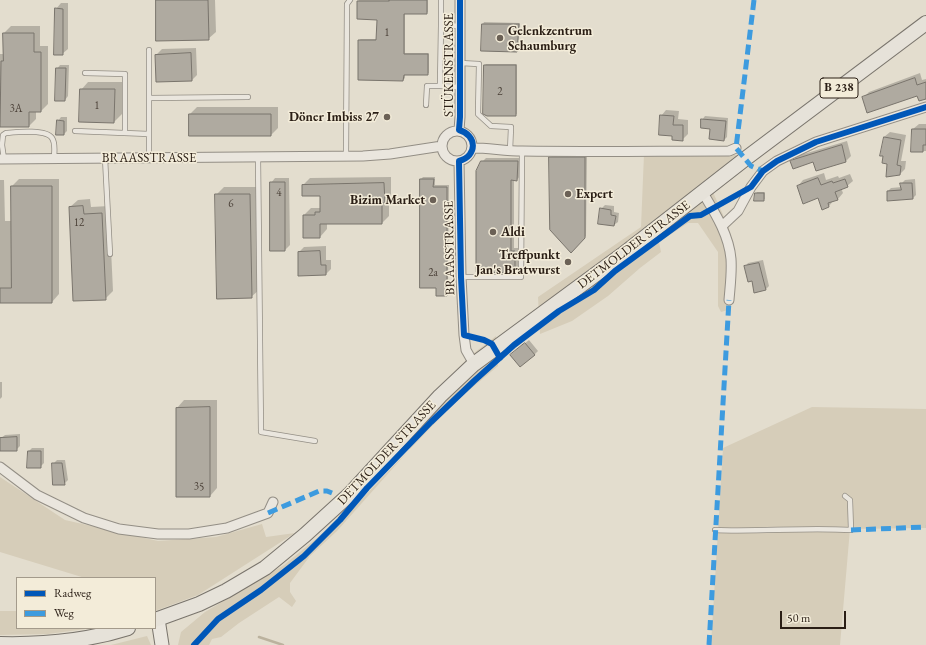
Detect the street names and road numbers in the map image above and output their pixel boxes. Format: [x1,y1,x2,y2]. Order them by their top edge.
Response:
street label: STÜKENSTRASSE [441,13,457,117]
road number: B 238 [820,78,858,98]
street label: BRAASSTRASSE [102,150,196,166]
street label: DETMOLDER STRASSE [575,198,693,292]
street label: BRAASSTRASSE [441,201,459,295]
street label: DETMOLDER STRASSE [335,398,439,508]

